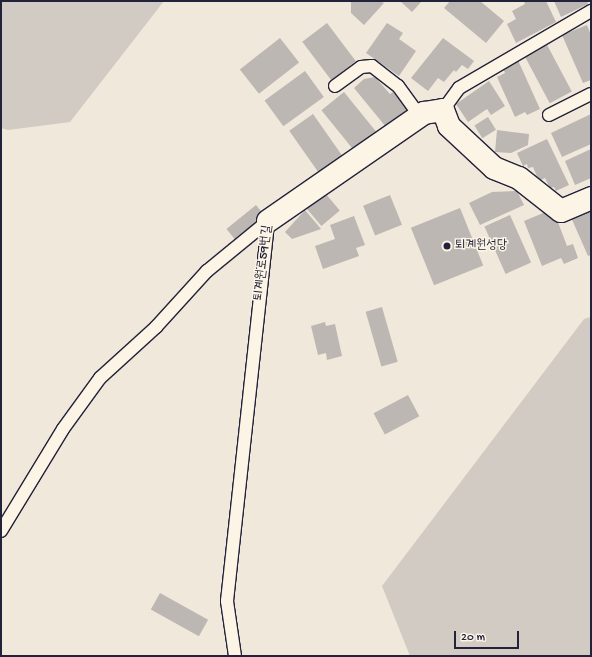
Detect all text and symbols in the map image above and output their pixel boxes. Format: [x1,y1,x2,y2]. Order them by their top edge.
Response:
street label: 퇴계원로59번길 [252,224,276,302]
place label: 퇴계원성당 [455,238,507,254]
marker: 퇴계원성당 [442,241,452,251]
scale bar [456,623,521,649]
text: 20 m [461,631,485,645]

